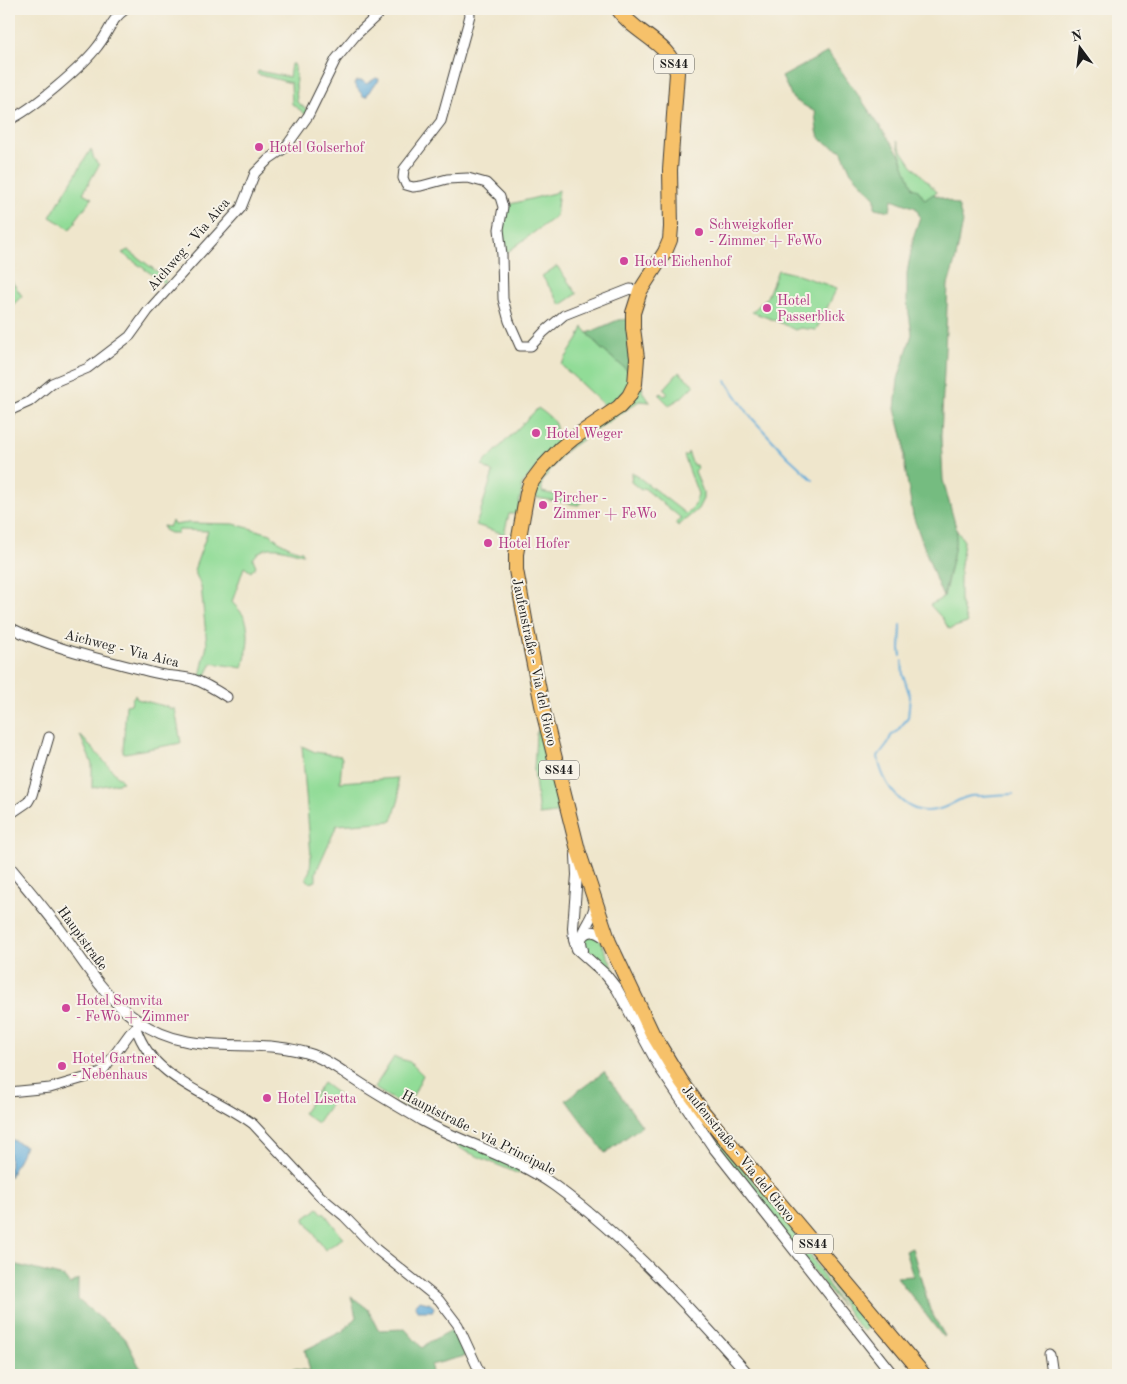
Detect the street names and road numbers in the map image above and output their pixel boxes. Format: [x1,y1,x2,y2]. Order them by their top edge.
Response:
road number: SS44 [654,54,694,74]
street label: Aichweg - Via Aica [145,196,233,294]
street label: Jaufenstraße - Via del Giovo [509,577,559,747]
street label: Aichweg - Via Aica [63,628,181,670]
road number: SS44 [539,760,579,780]
street label: Hauptstraße [54,904,110,973]
street label: Jaufenstraße - Via del Giovo [679,1083,798,1225]
street label: Hauptstraße - via Principale [399,1088,558,1178]
road number: SS44 [793,1234,833,1254]

